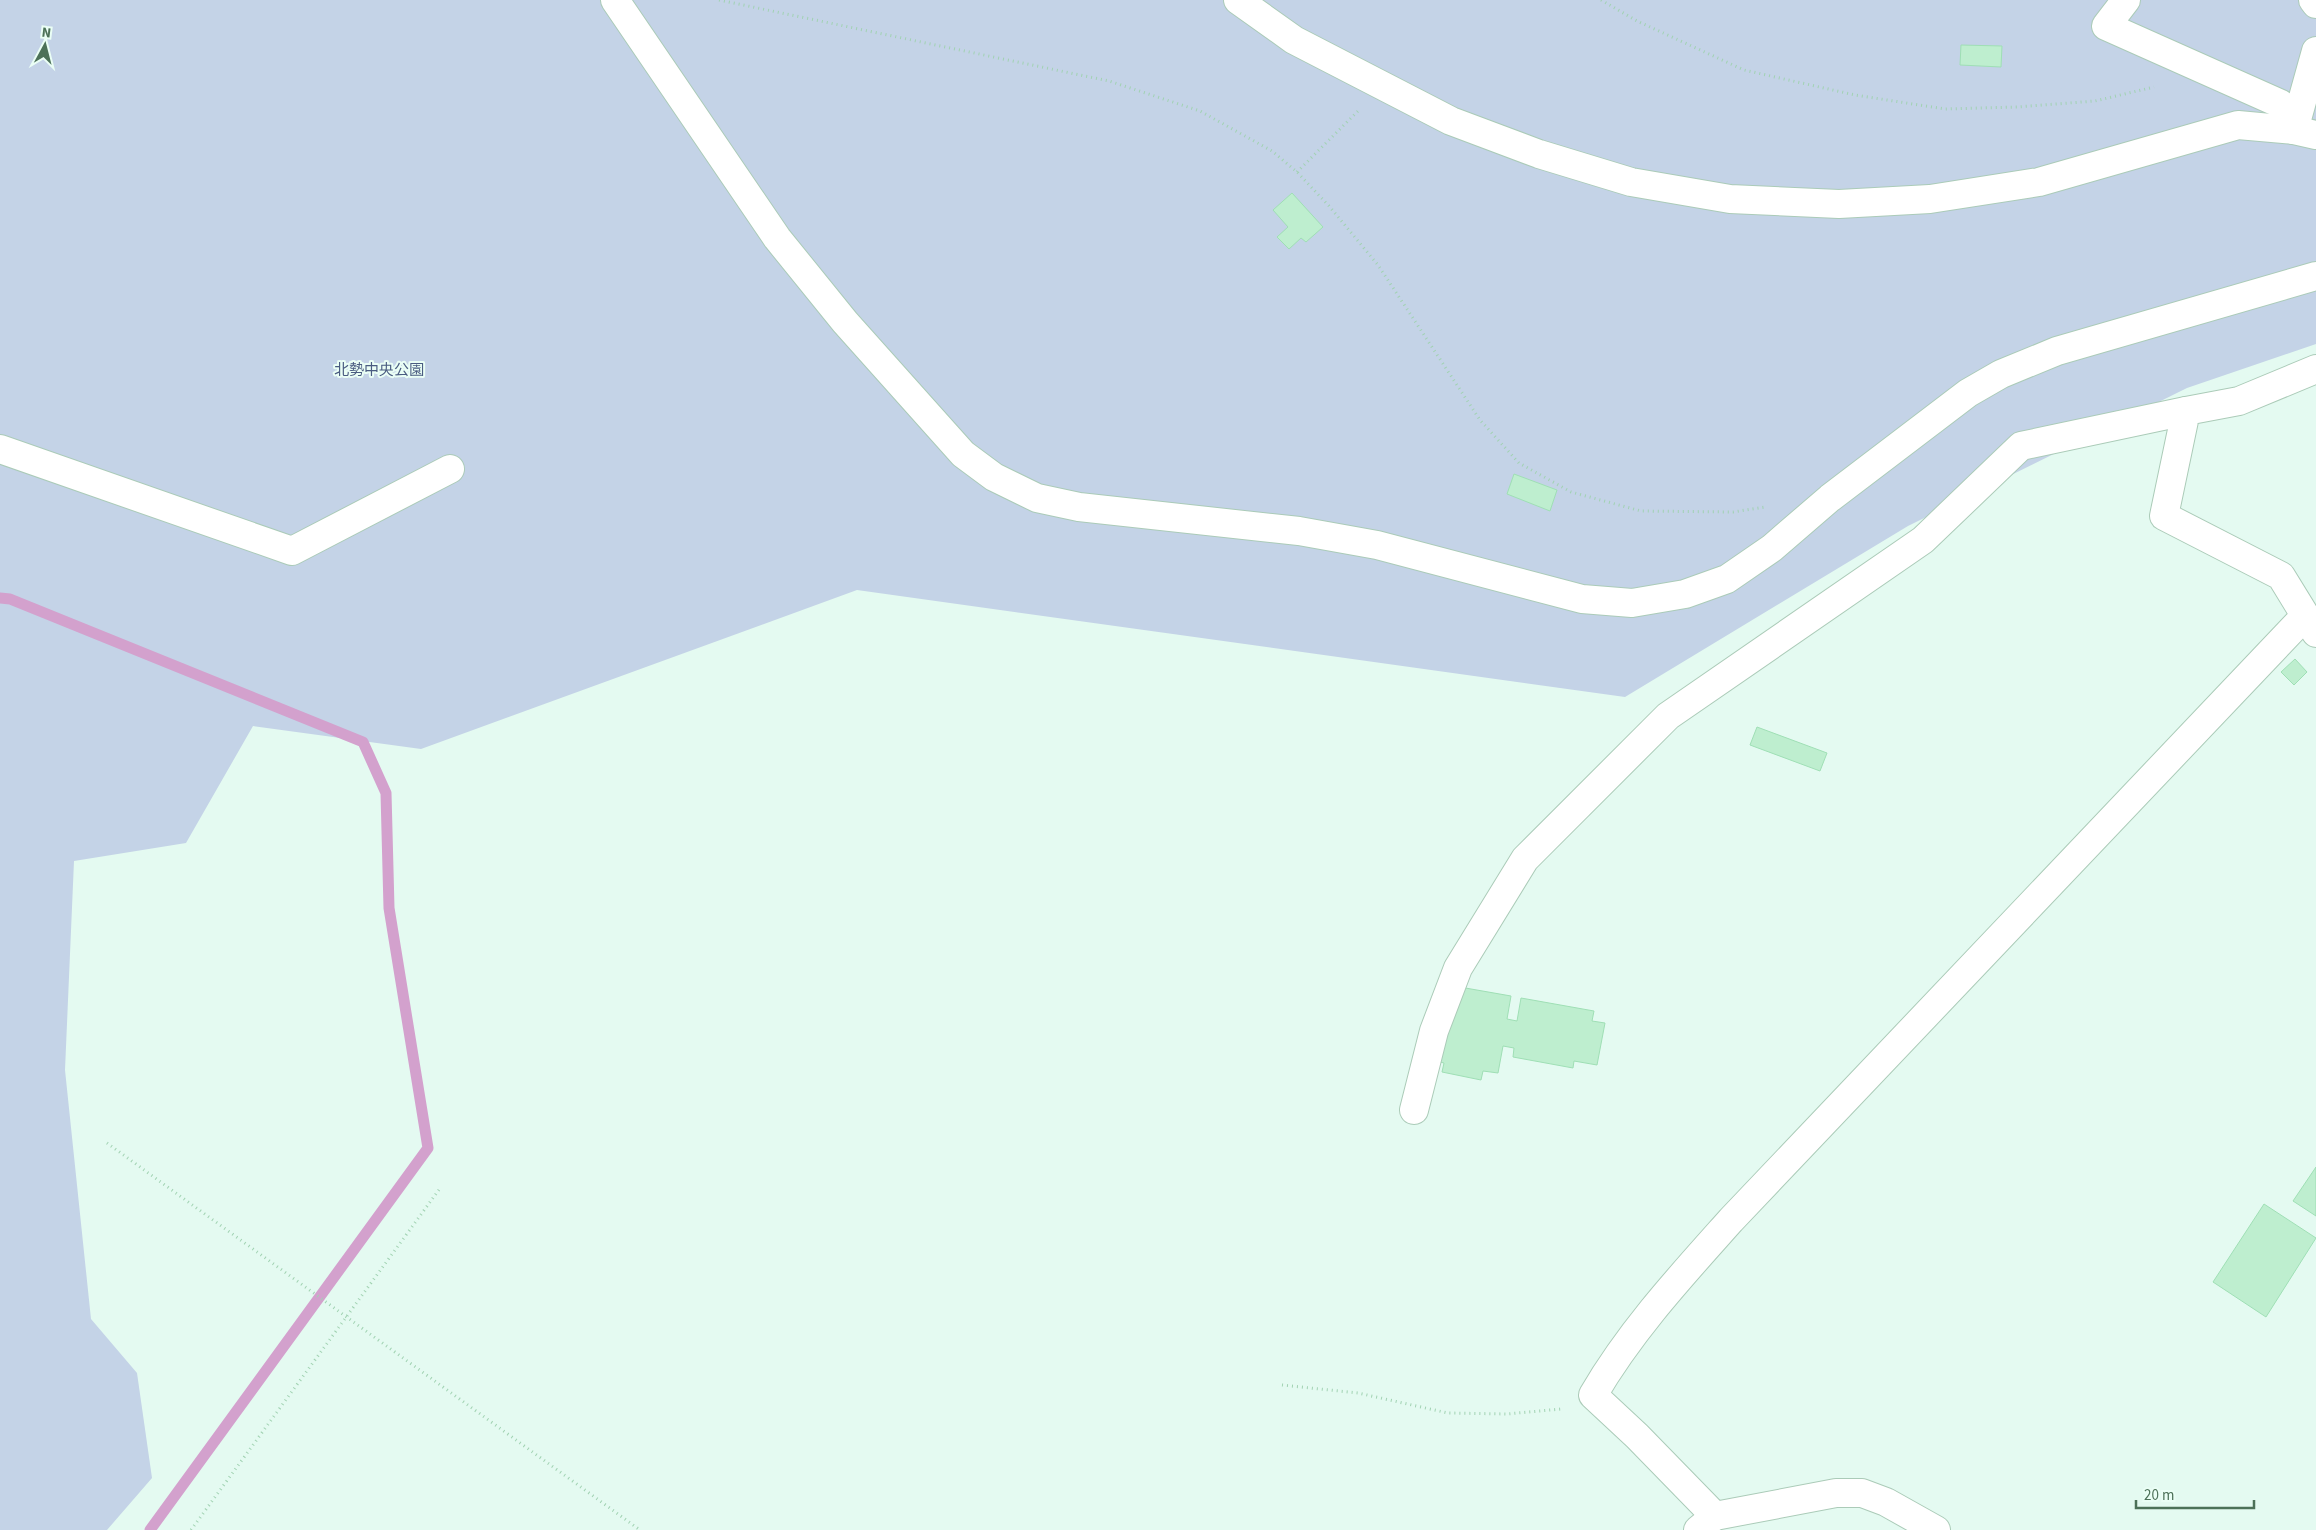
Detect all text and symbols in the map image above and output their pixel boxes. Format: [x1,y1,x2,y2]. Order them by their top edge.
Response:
north arrow [20,20,70,70]
text: N [41,23,52,44]
park label: 北勢中央公園 [334,360,424,381]
scale bar [2136,1478,2254,1510]
text: 20 m [2144,1485,2174,1506]

